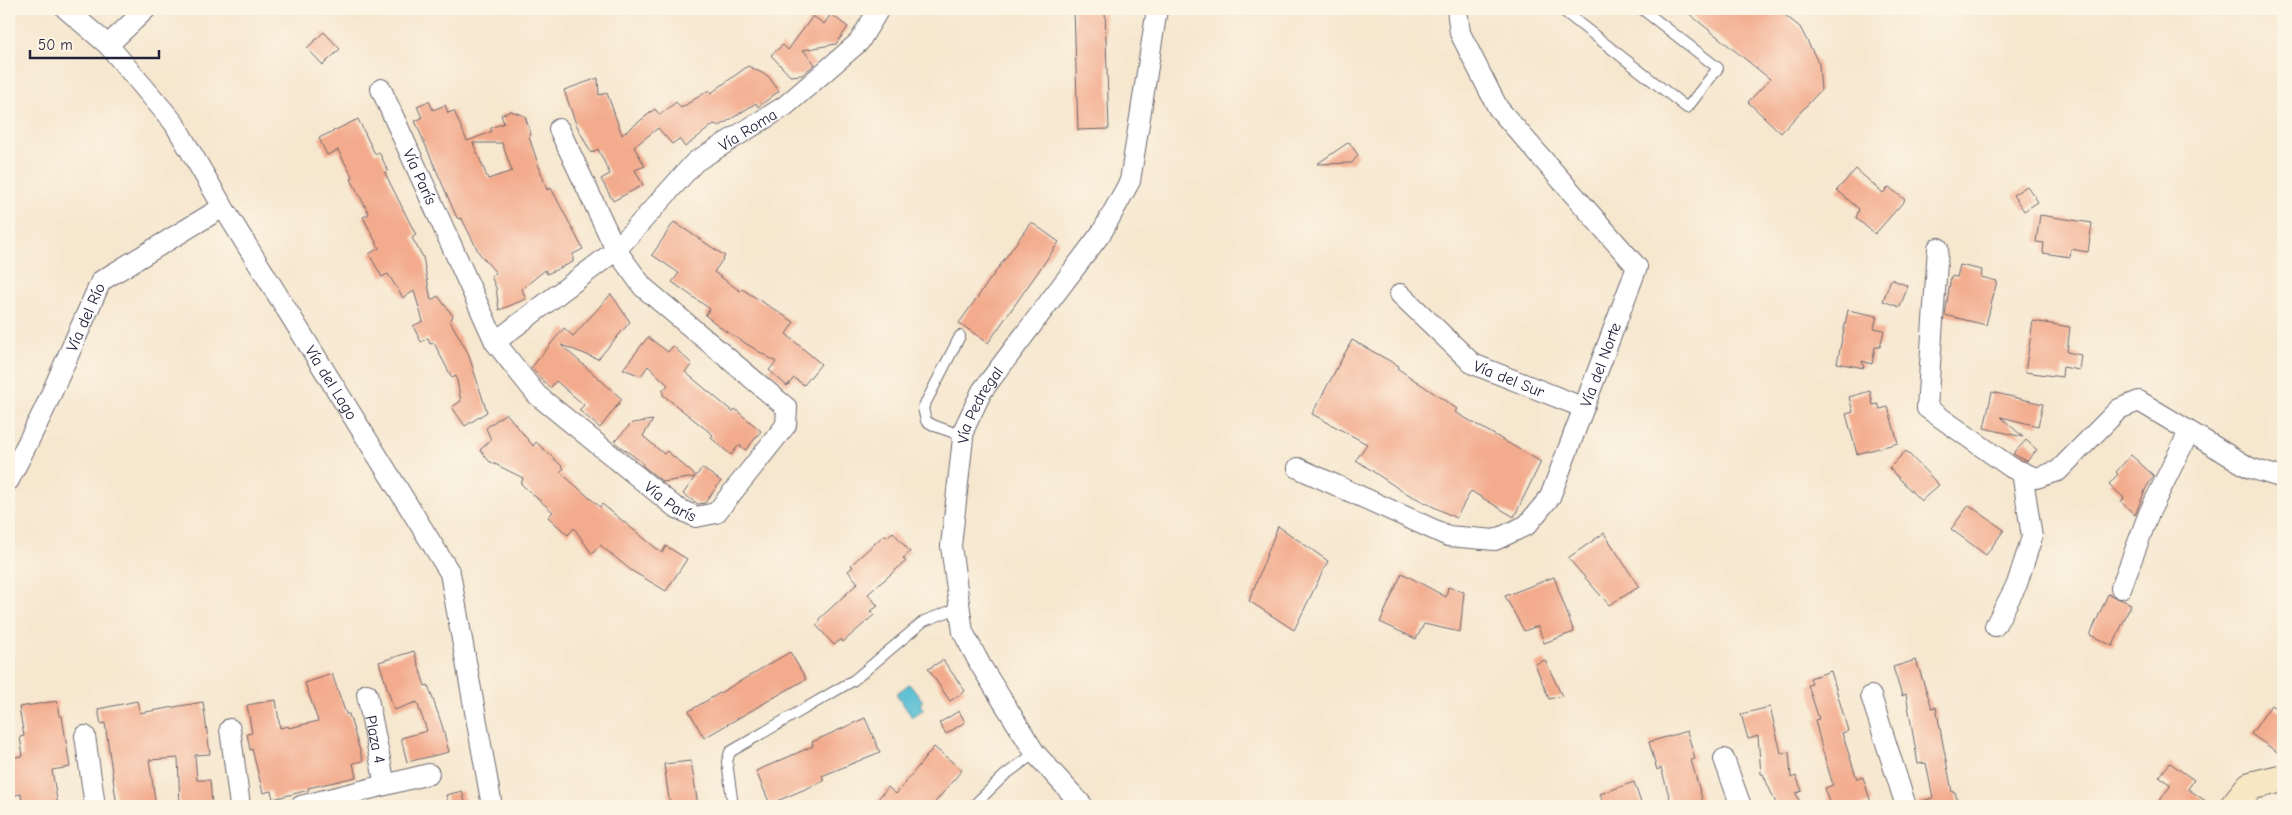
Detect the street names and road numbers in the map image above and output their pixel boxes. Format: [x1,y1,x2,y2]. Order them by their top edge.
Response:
street label: Vía Roma [716,105,780,155]
street label: Vía París [399,146,440,208]
street label: Vía del Río [63,280,109,354]
street label: Vía del Norte [1577,320,1625,410]
street label: Vía del Lago [301,342,361,423]
street label: Vía del Sur [1471,357,1547,401]
street label: Vía Pedregal [954,363,1007,444]
street label: Vía París [640,478,699,526]
street label: Plaza 4 [361,714,388,765]

